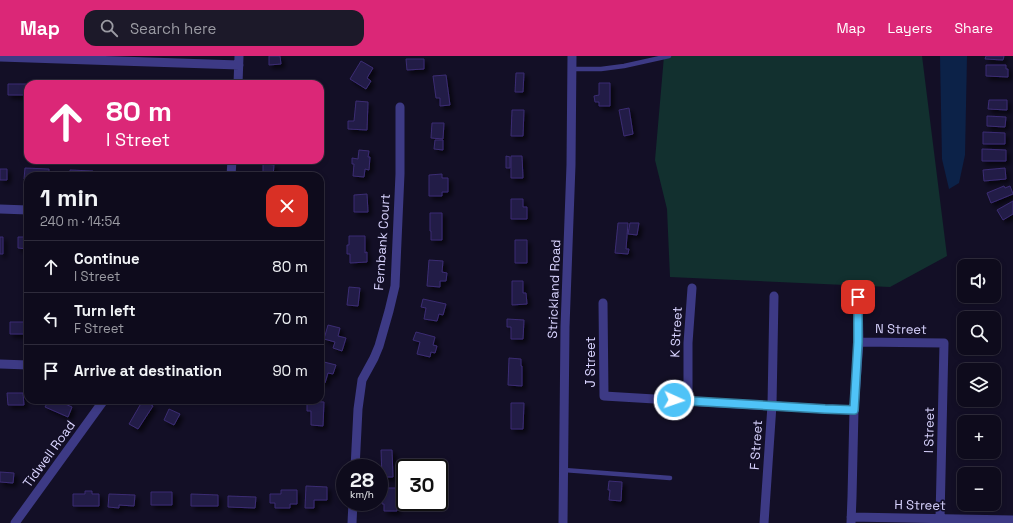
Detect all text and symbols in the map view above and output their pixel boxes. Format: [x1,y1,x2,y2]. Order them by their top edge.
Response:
search box [84,10,364,46]
text: Map [20,16,60,41]
icon: search [98,17,120,39]
text: Search here [130,19,216,38]
text: Map [836,19,866,37]
text: Layers [888,19,932,37]
text: Share [954,19,993,37]
text: 80 m [106,93,172,129]
icon: ahead [40,96,92,148]
text: I Street [106,128,170,151]
text: 1 min [40,182,99,213]
button: close [266,185,308,227]
street label: Fernbank Court [370,193,394,291]
text: 240 m · 14:54 [40,213,120,230]
street label: Strickland Road [544,239,564,339]
text: Continue [74,249,140,268]
icon: ahead [40,256,62,278]
text: 80 m [272,257,308,276]
map controls [957,259,1001,511]
button: sound [957,259,1001,303]
text: I Street [74,268,120,285]
pin [841,280,875,314]
icon: arrive [847,286,869,308]
text: Turn left [74,301,136,320]
street label: K Street [666,306,686,358]
icon: left [40,308,62,330]
text: 70 m [273,309,308,328]
button: search [957,311,1001,355]
text: F Street [74,320,124,337]
street label: N Street [875,320,927,338]
street label: J Street [582,337,599,387]
icon: arrive [40,360,62,382]
text: Arrive at destination [74,361,222,380]
text: 90 m [272,361,308,380]
button: layers [957,363,1001,407]
position arrow [653,379,695,421]
street label: I Street [920,407,938,453]
button: + [957,415,1001,459]
street label: Tidwell Road [19,417,79,491]
street label: F Street [746,419,766,471]
speed limit sign: 30 [396,459,448,511]
text: 28 [350,467,374,493]
button: − [957,467,1001,511]
text: km/h [350,488,374,501]
street label: H Street [894,496,946,514]

